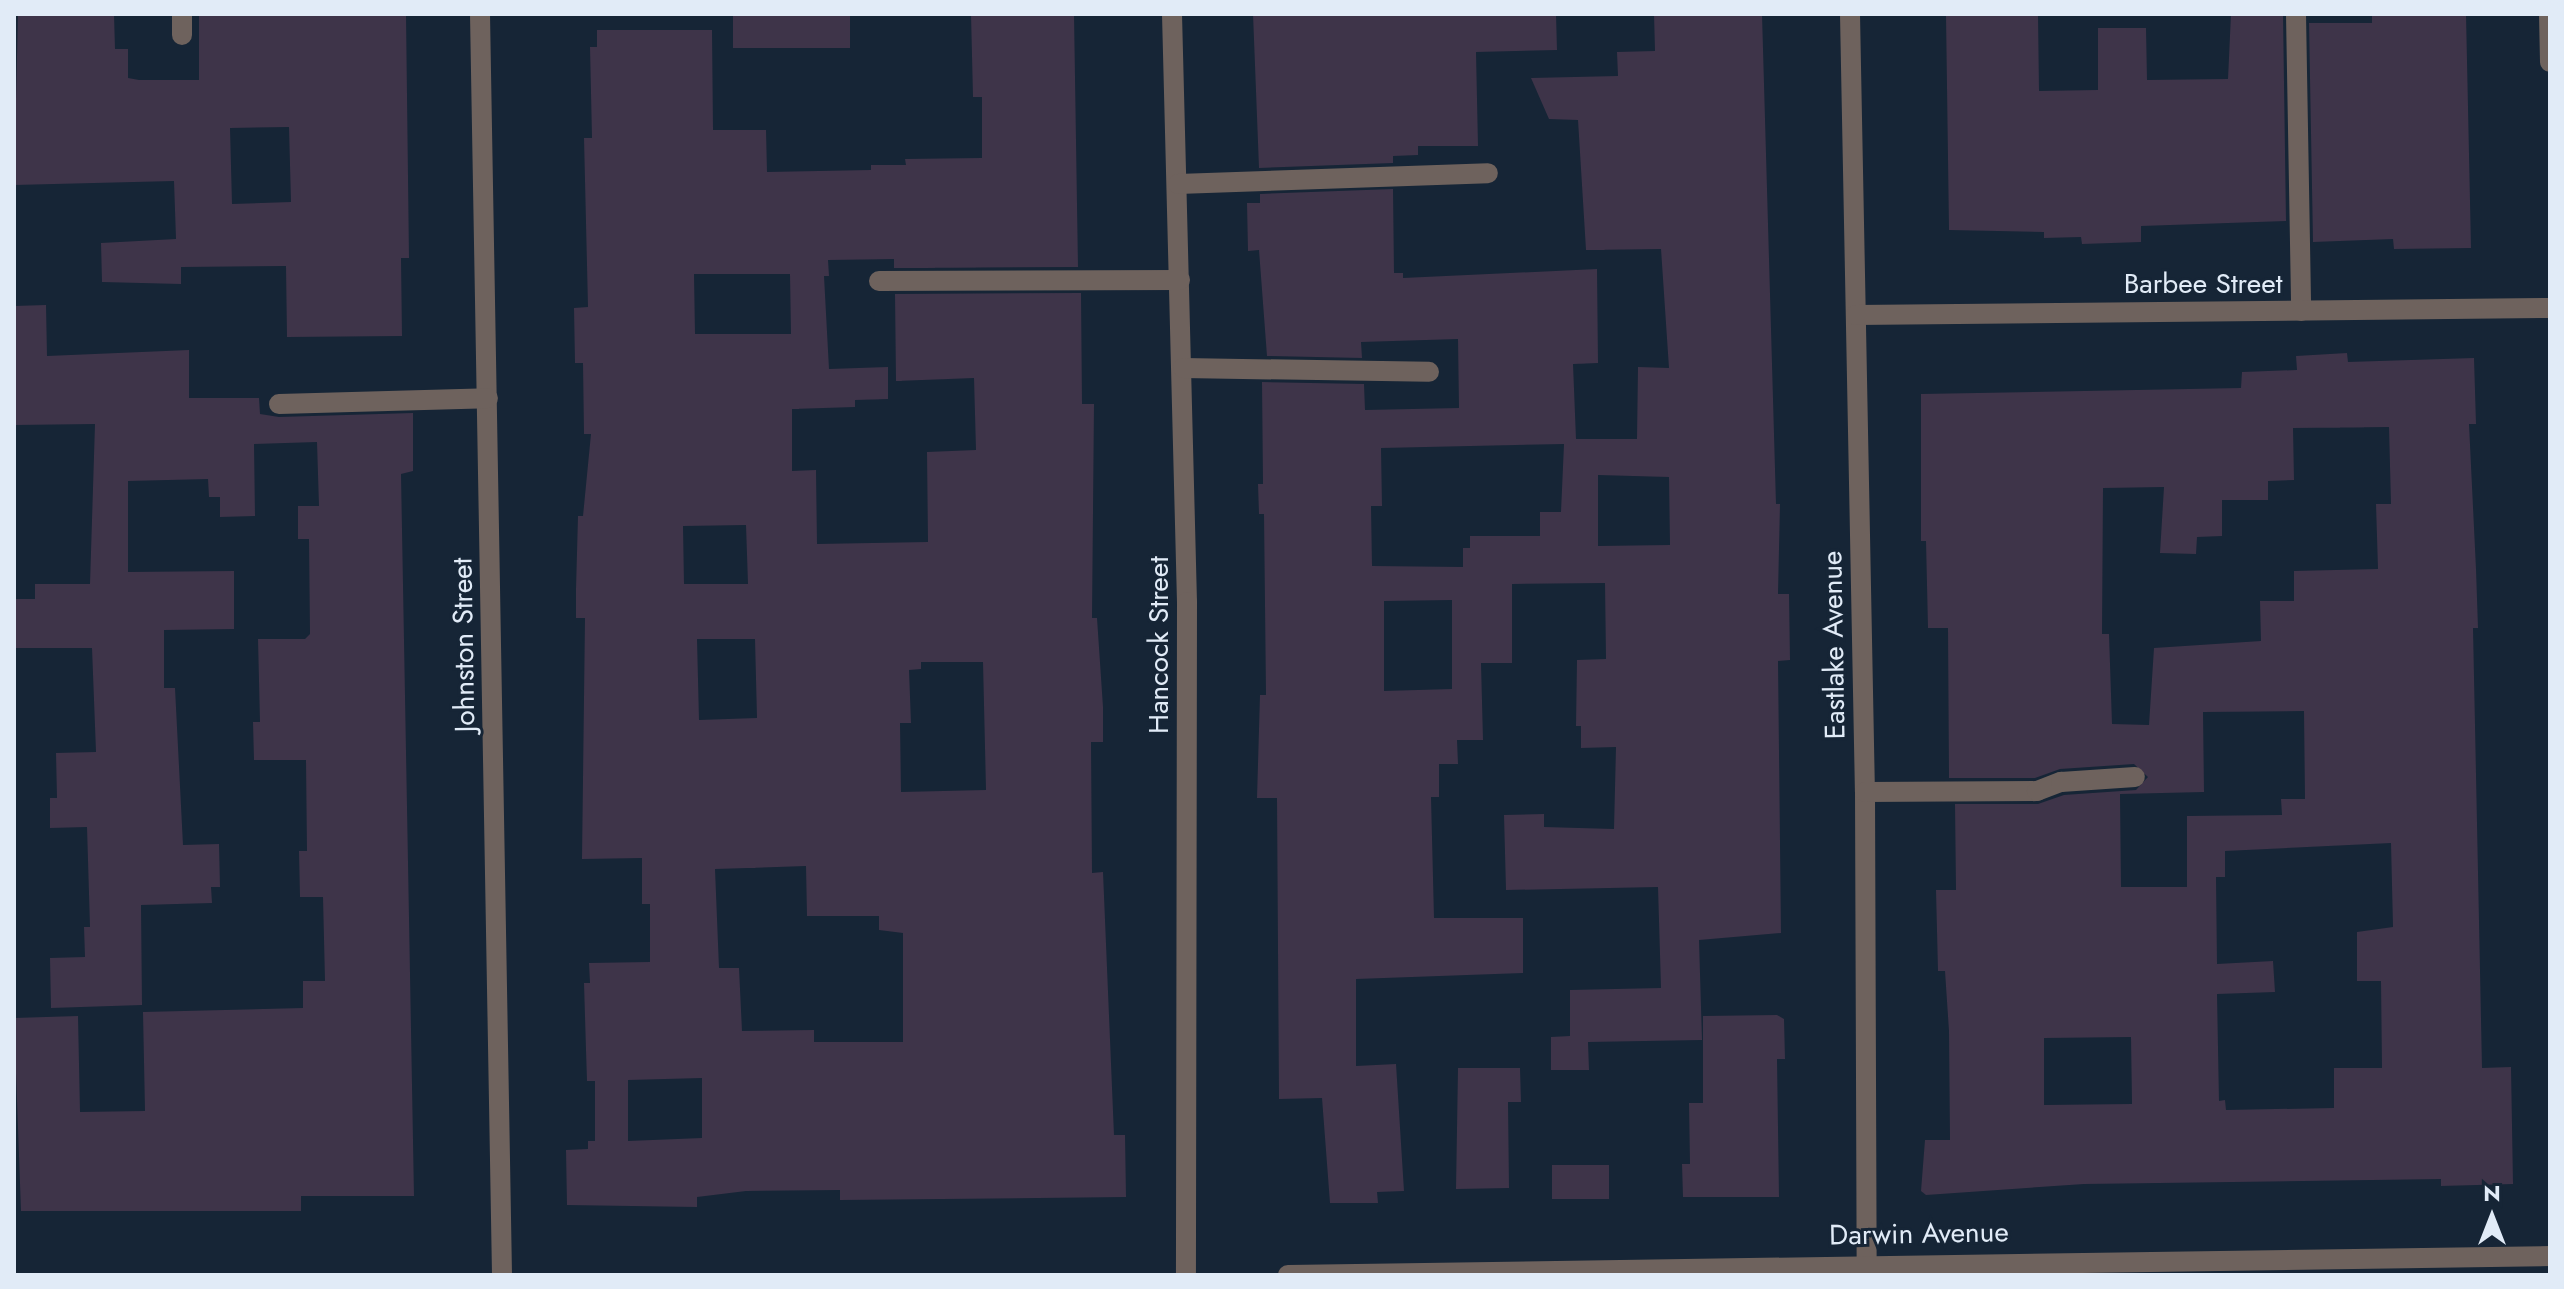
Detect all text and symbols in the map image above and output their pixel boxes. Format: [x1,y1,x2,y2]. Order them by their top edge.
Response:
street label: Barbee Street [2124,267,2282,301]
street label: Eastlake Avenue [1816,550,1852,740]
street label: Hancock Street [1142,556,1176,734]
street label: Johnston Street [446,557,482,733]
north arrow [2452,1177,2532,1257]
text: N [2483,1177,2501,1209]
street label: Darwin Avenue [1829,1216,2009,1252]

